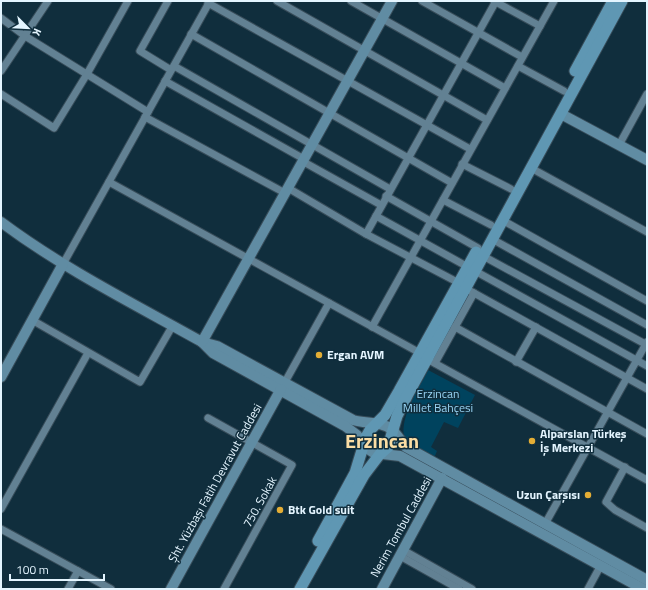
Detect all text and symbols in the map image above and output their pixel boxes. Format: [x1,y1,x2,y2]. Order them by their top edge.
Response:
north arrow [8,8,48,48]
text: K [28,26,46,39]
place label: Ergan AVM [327,345,384,364]
marker: Ergan AVM [314,350,324,360]
park label: Erzincan Millet Bahçesi [403,384,473,417]
street label: Şht. Yüzbaşı Fatih Devravut Caddesi [163,400,266,566]
place label: Alparslan Türkeş İş Merkezi [540,424,627,457]
district label: Erzincan [345,425,419,456]
marker: Alparslan Türkeş İş Merkezi [527,436,537,446]
street label: 750. Sokak [238,473,281,531]
street label: Nerim Tombul Caddesi [365,473,436,581]
place label: Uzun Çarşısı [516,485,580,504]
marker: Uzun Çarşısı [583,490,593,500]
place label: Btk Gold suit [288,500,355,519]
marker: Btk Gold suit [275,505,285,515]
scale bar [10,556,104,582]
text: 100 m [16,560,49,579]

